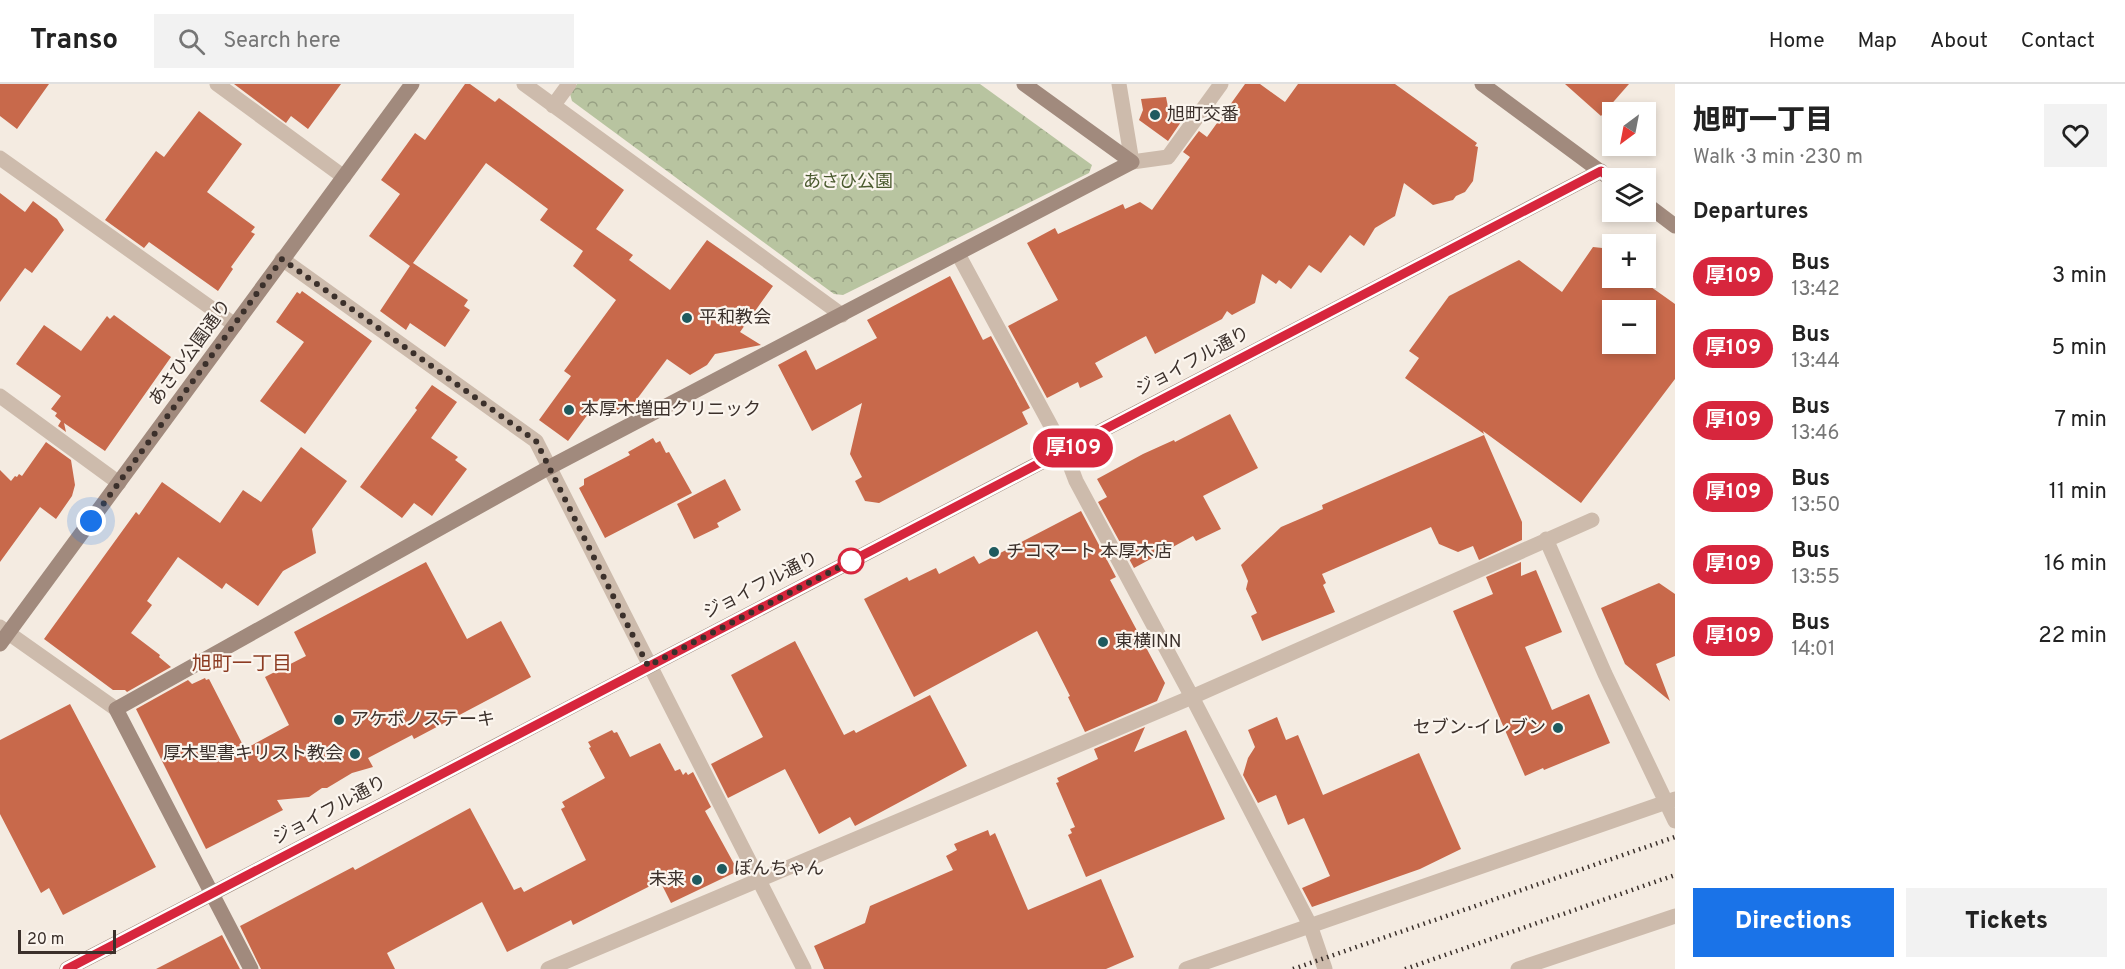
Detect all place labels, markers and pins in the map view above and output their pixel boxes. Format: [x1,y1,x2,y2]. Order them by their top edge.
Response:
place label: 旭町交番 [1167,104,1239,127]
marker: 旭町交番 [1148,108,1162,122]
place label: 平和教会 [699,307,771,330]
marker: 平和教会 [680,311,694,325]
place label: 本厚木増田クリニック [581,399,761,422]
marker: 本厚木増田クリニック [562,403,576,417]
place label: チコマート 本厚木店 [1006,541,1172,564]
marker: チコマート 本厚木店 [987,545,1001,559]
unlabelled marker [838,548,864,574]
place label: 東横INN [1115,631,1181,654]
marker: 東横INN [1096,635,1110,649]
place label: アケボノステーキ [351,709,495,732]
marker: アケボノステーキ [332,713,346,727]
place label: セブン-イレブン [1413,717,1546,740]
marker: セブン-イレブン [1551,721,1565,735]
place label: 厚木聖書キリスト教会 [163,743,343,766]
marker: 厚木聖書キリスト教会 [348,747,362,761]
place label: ぽんちゃん [734,858,824,881]
marker: ぽんちゃん [715,862,729,876]
place label: 未来 [649,869,685,892]
marker: 未来 [690,873,704,887]

